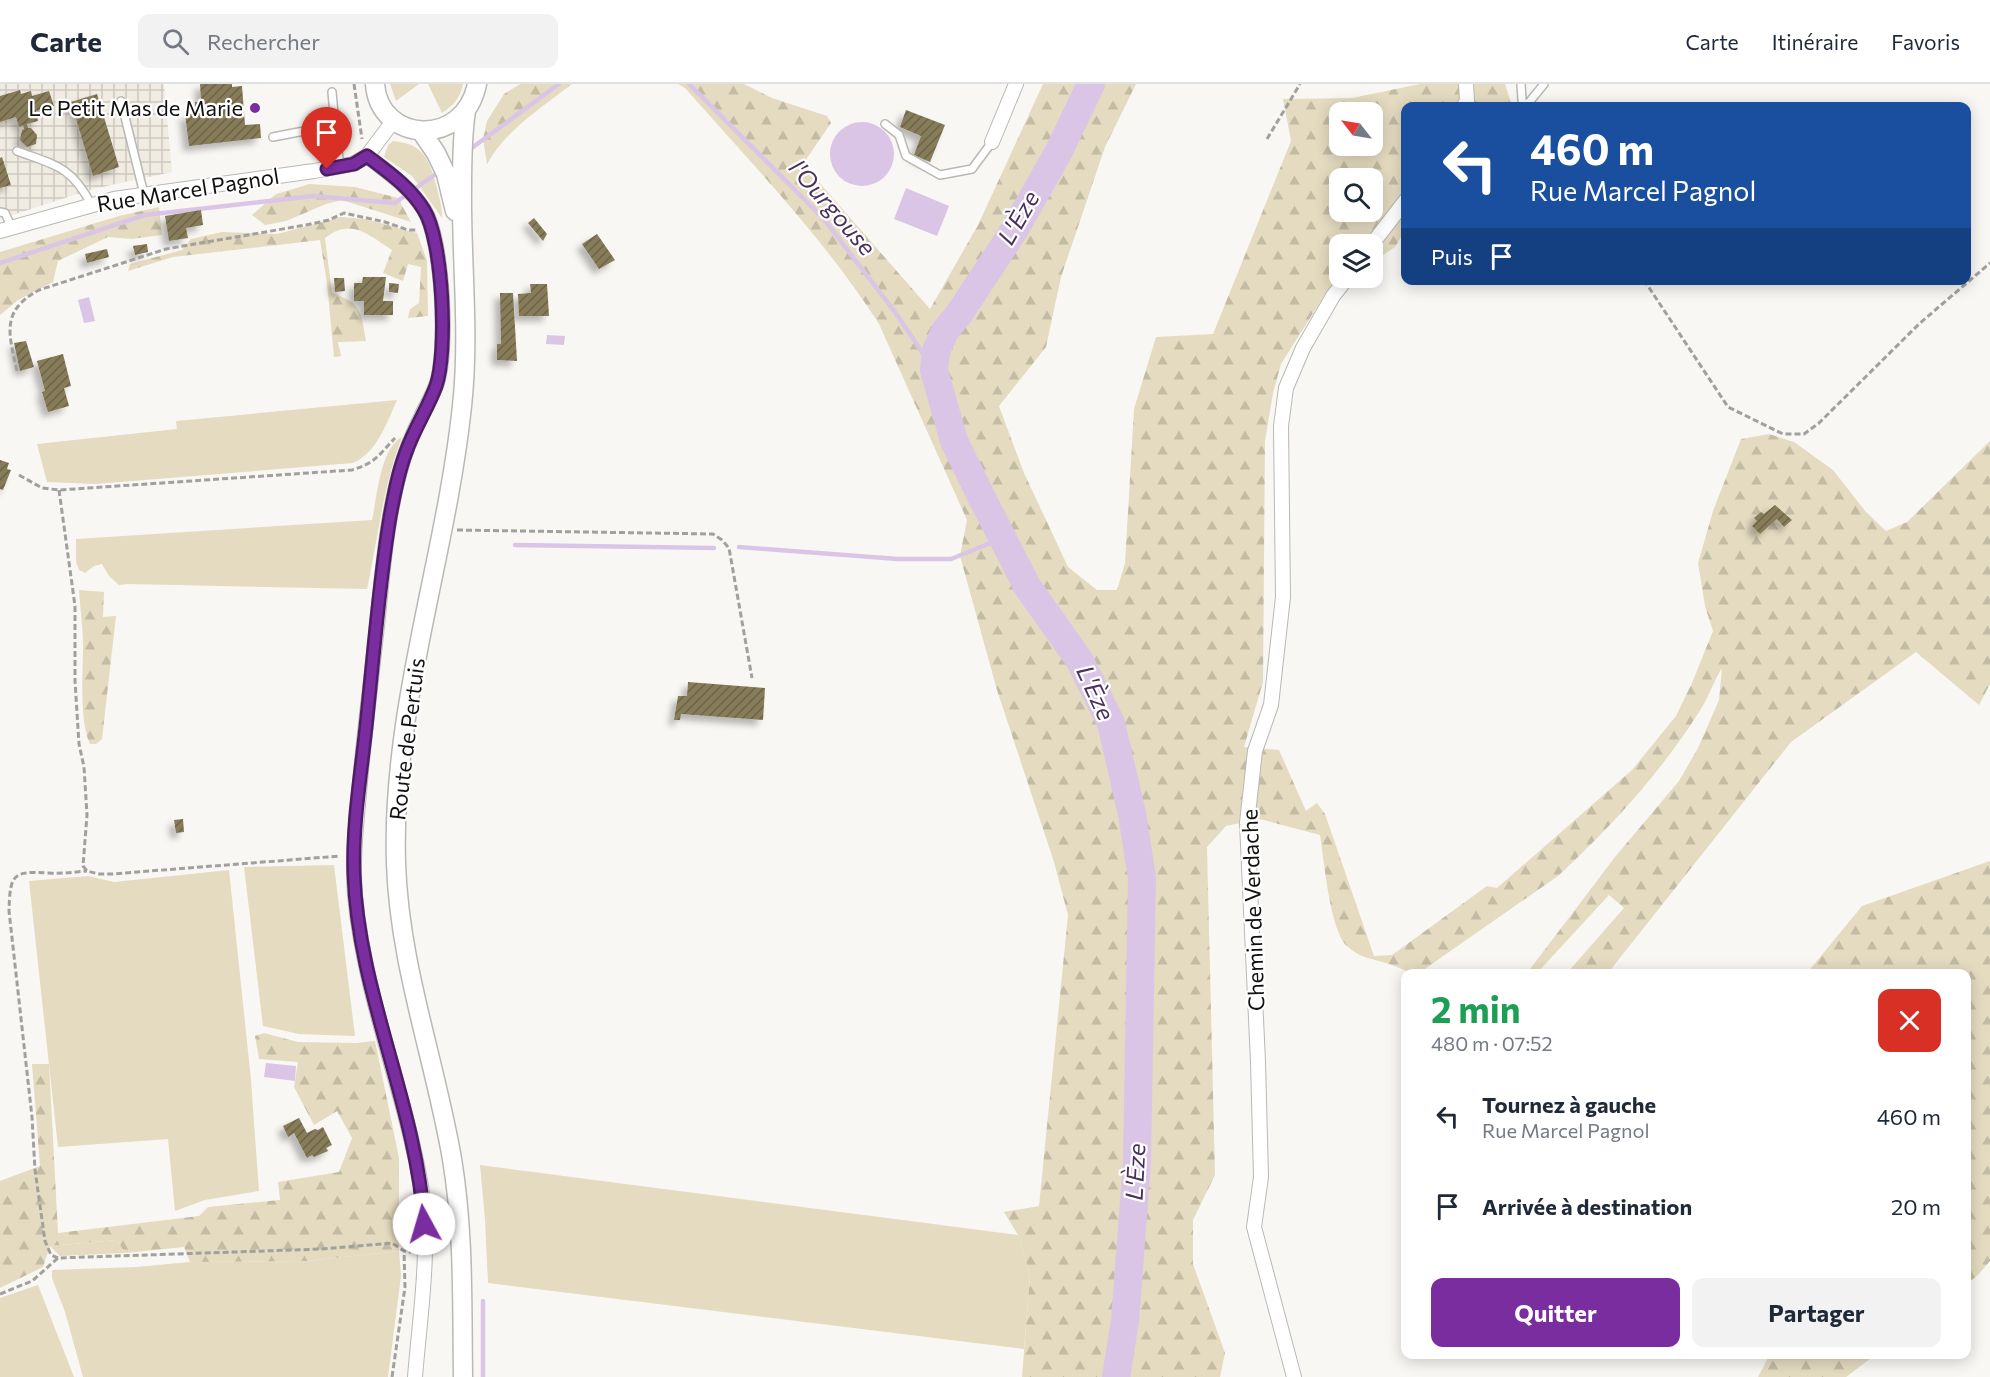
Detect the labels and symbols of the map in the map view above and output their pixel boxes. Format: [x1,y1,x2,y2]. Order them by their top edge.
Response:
place label: Le Petit Mas de Marie [28,94,243,121]
marker: Le Petit Mas de Marie [248,101,262,115]
north arrow [1329,102,1383,156]
pin [301,107,352,169]
water label: l'Ourgouse [784,153,883,261]
street label: Rue Marcel Pagnol [95,162,281,217]
water label: L'Èze [991,185,1045,249]
street label: Route de Pertuis [383,656,430,822]
water label: L'Èze [1071,660,1122,725]
street label: Chemin de Verdache [1235,808,1270,1012]
water label: L'Èze [1119,1142,1151,1201]
position arrow [392,1192,456,1256]

